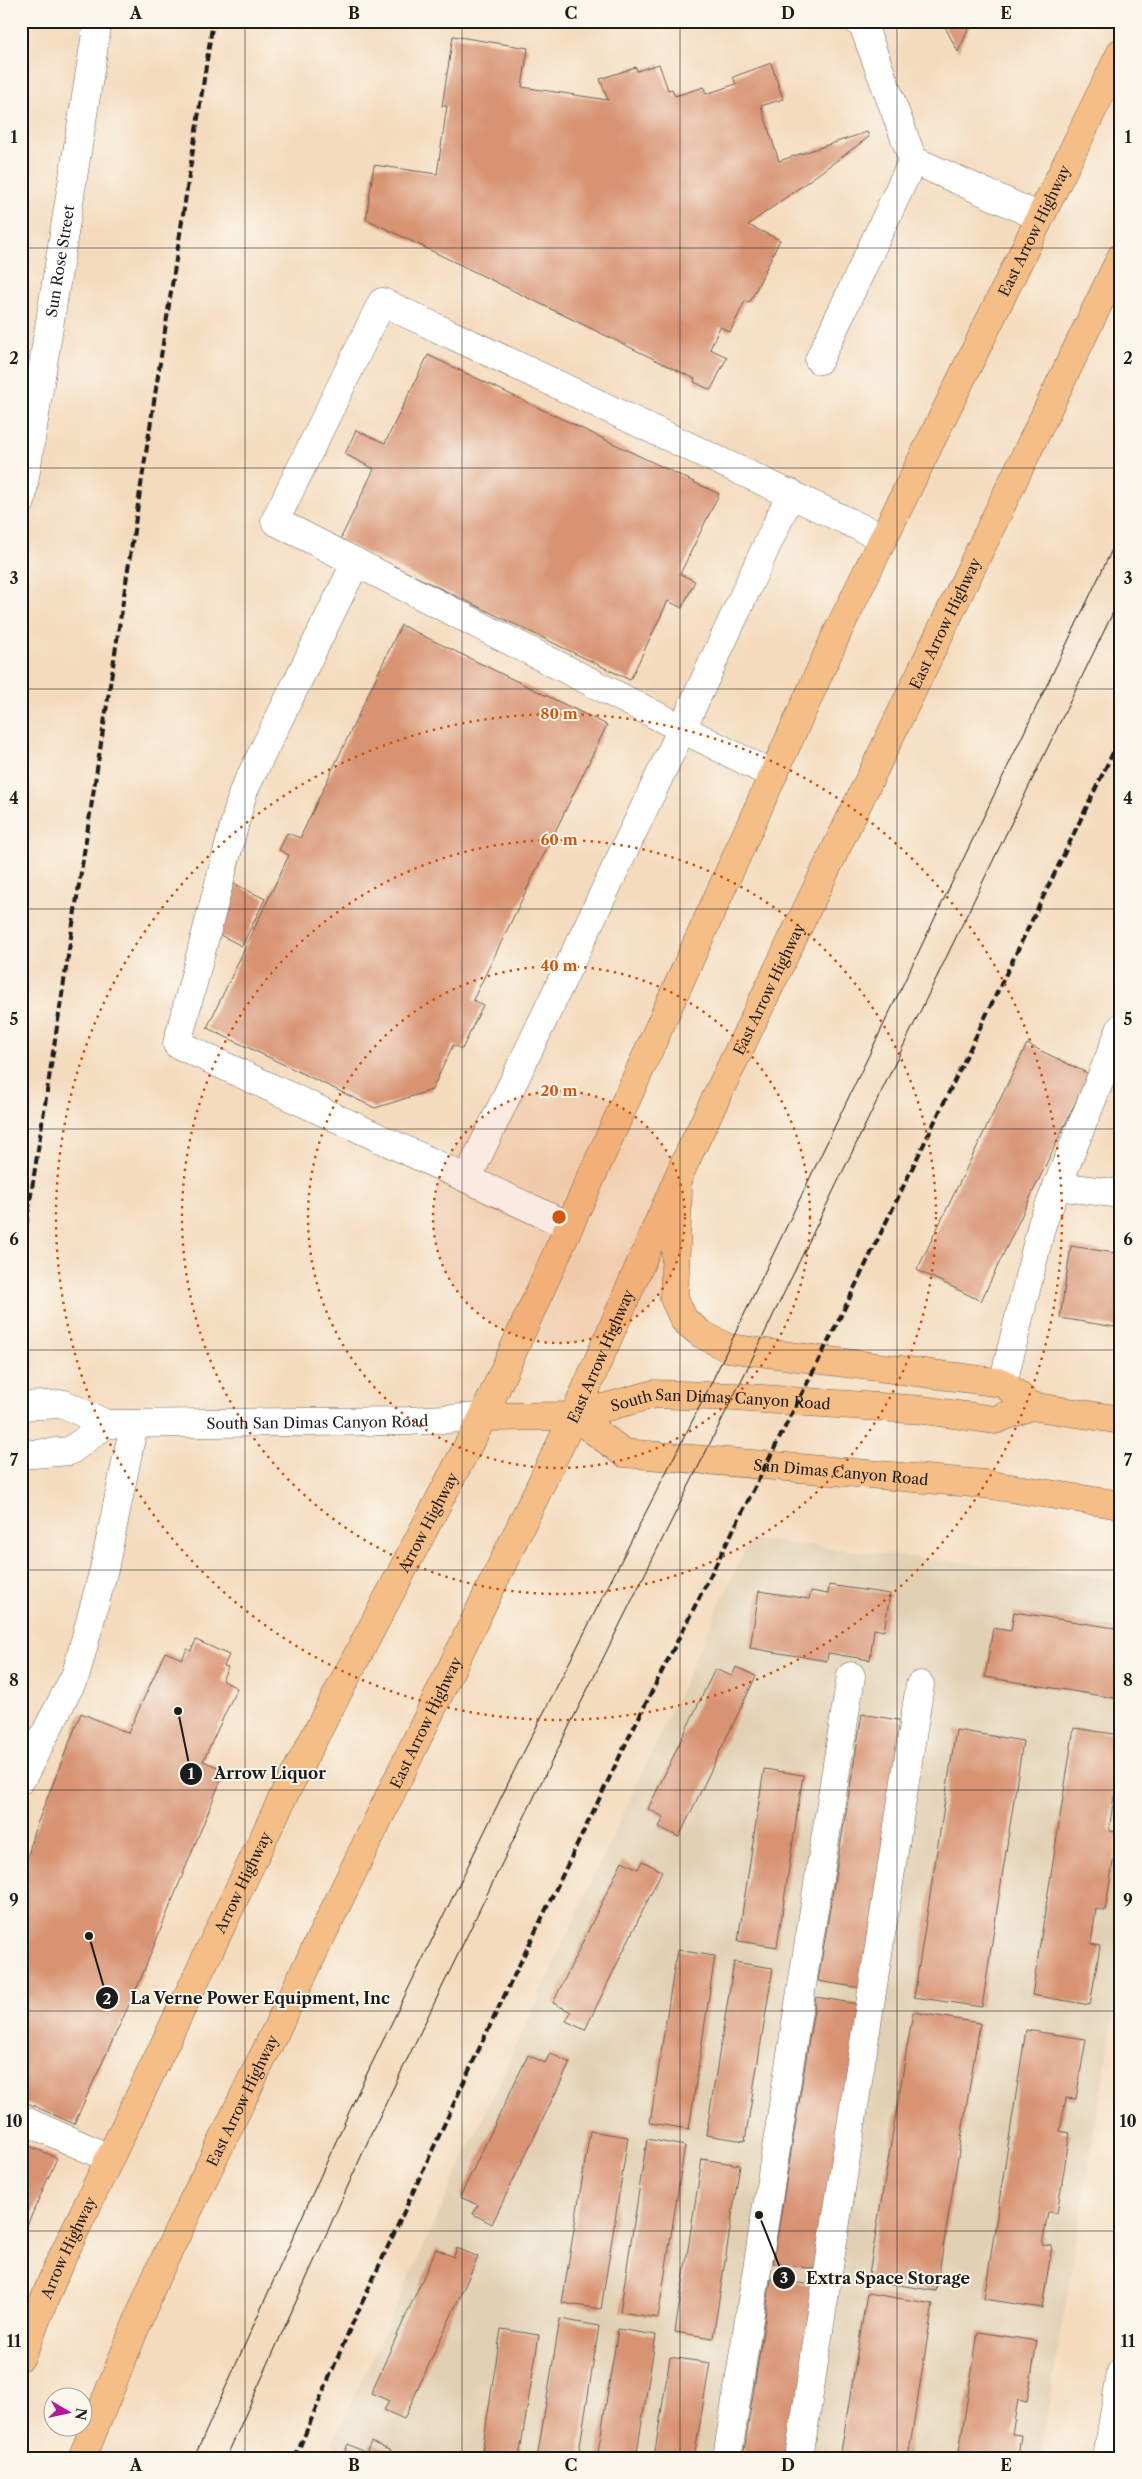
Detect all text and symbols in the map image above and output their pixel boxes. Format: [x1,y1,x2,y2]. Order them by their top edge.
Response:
text: A [129,3,143,23]
text: B [348,3,360,23]
text: C [565,3,577,23]
text: D [781,3,795,23]
text: E [1000,3,1012,23]
text: 1 [10,127,18,147]
text: 1 [1124,127,1132,147]
street label: East Arrow Highway [994,161,1074,299]
street label: Sun Rose Street [41,203,78,318]
text: 2 [9,348,19,368]
text: 2 [1123,348,1133,368]
street label: East Arrow Highway [905,554,985,692]
text: 3 [9,568,19,588]
text: 3 [1123,568,1133,588]
text: 80 m [540,704,578,723]
text: 4 [9,788,19,808]
text: 4 [1123,788,1133,808]
text: 60 m [540,830,578,849]
street label: East Arrow Highway [729,919,808,1058]
text: 40 m [540,956,578,975]
text: 5 [10,1009,19,1029]
text: 5 [1124,1009,1133,1029]
text: 20 m [540,1081,578,1100]
centre of rings [550,1208,568,1226]
text: 6 [9,1229,19,1249]
text: 6 [1123,1229,1133,1249]
street label: East Arrow Highway [563,1286,638,1426]
street label: South San Dimas Canyon Road [608,1384,831,1415]
street label: South San Dimas Canyon Road [206,1410,429,1433]
text: 7 [10,1450,19,1470]
text: 7 [1124,1450,1133,1470]
street label: San Dimas Canyon Road [753,1455,929,1489]
street label: Arrow Highway [393,1468,462,1576]
street label: East Arrow Highway [385,1653,465,1791]
text: 8 [9,1670,19,1690]
text: 8 [1123,1670,1133,1690]
callout: Arrow Liquor [178,1758,336,1789]
text: Arrow Liquor [213,1763,326,1783]
text: 1 [188,1764,195,1783]
street label: Arrow Highway [209,1828,275,1937]
text: 9 [9,1890,19,1910]
text: 9 [1123,1890,1133,1910]
callout: La Verne Power Equipment, Inc [95,1983,401,2014]
text: La Verne Power Equipment, Inc [130,1988,390,2008]
text: 2 [103,1989,112,2008]
street label: East Arrow Highway [202,2031,282,2169]
text: 10 [5,2111,23,2131]
text: 10 [1119,2111,1137,2131]
street label: Arrow Highway [36,2193,100,2302]
callout: Extra Space Storage [771,2263,981,2294]
text: 3 [780,2268,788,2287]
text: Extra Space Storage [806,2268,971,2288]
text: 11 [7,2331,22,2351]
text: 11 [1121,2331,1136,2351]
north arrow [42,2386,92,2436]
text: N [71,2407,91,2421]
text: A [129,2455,143,2475]
text: B [348,2455,360,2475]
text: C [565,2455,577,2475]
text: D [781,2455,795,2475]
text: E [1000,2455,1012,2475]

